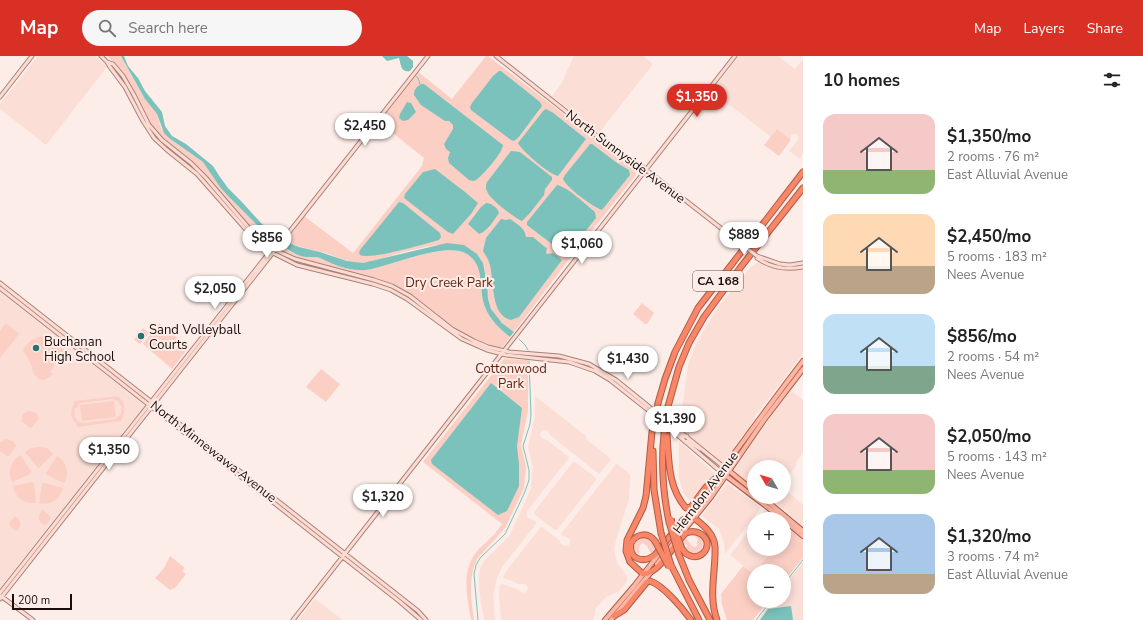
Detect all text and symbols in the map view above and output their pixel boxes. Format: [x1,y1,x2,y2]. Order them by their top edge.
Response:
search box [82,10,362,46]
text: Map [20,15,58,41]
icon: search [96,17,118,39]
text: Search here [128,18,208,38]
text: Map [974,19,1001,38]
text: Layers [1023,19,1065,38]
text: Share [1087,19,1123,38]
text: 10 homes [823,69,900,92]
icon: filters [1101,69,1123,91]
pin: $1,350 [664,84,730,118]
text: $1,350 [676,88,718,106]
street label: North Sunnyside Avenue [562,106,689,208]
pin: $2,450 [332,113,398,147]
text: $2,450 [344,117,386,135]
text: $1,350/mo [947,125,1031,148]
icon: home [855,130,903,178]
text: 2 rooms · 76 m² [947,148,1039,166]
text: East Alluvial Avenue [947,166,1068,184]
pin: $889 [720,222,768,256]
pin: $856 [243,225,291,259]
text: $2,450/mo [947,225,1031,248]
text: $889 [728,226,760,244]
text: $856 [251,229,283,247]
icon: home [855,230,903,278]
pin: $1,060 [549,231,615,265]
text: $1,060 [561,235,603,253]
text: 5 rooms · 183 m² [947,248,1047,266]
text: Nees Avenue [947,266,1024,284]
road number: CA 168 [693,271,743,291]
park label: Dry Creek Park [405,274,493,292]
pin: $2,050 [182,276,248,310]
text: $2,050 [194,280,236,298]
place label: Sand Volleyball Courts [149,321,241,354]
text: $856/mo [947,325,1017,348]
icon: home [855,330,903,378]
marker: Sand Volleyball Courts [136,331,146,341]
place label: Buchanan High School [44,333,115,366]
marker: Buchanan High School [31,343,41,353]
pin: $1,430 [595,346,661,380]
text: 2 rooms · 54 m² [947,348,1039,366]
text: $1,430 [607,350,649,368]
park label: Cottonwood Park [475,360,547,393]
text: Nees Avenue [947,366,1024,384]
street label: North Minnewawa Avenue [146,397,280,507]
pin: $1,390 [642,406,708,440]
text: $1,390 [654,410,696,428]
text: $2,050/mo [947,425,1031,448]
icon: home [855,430,903,478]
pin: $1,350 [76,437,142,471]
text: $1,350 [88,441,130,459]
street label: Herndon Avenue [669,448,743,537]
text: 5 rooms · 143 m² [947,448,1047,466]
north arrow [747,460,791,504]
map controls [747,460,791,608]
text: Nees Avenue [947,466,1024,484]
pin: $1,320 [350,484,416,518]
text: $1,320 [362,488,404,506]
button: + [747,512,791,556]
text: $1,320/mo [947,525,1031,548]
icon: home [855,530,903,578]
text: 3 rooms · 74 m² [947,548,1039,566]
button: − [747,564,791,608]
text: East Alluvial Avenue [947,566,1068,584]
scale bar [12,592,72,611]
text: 200 m [18,593,50,608]

